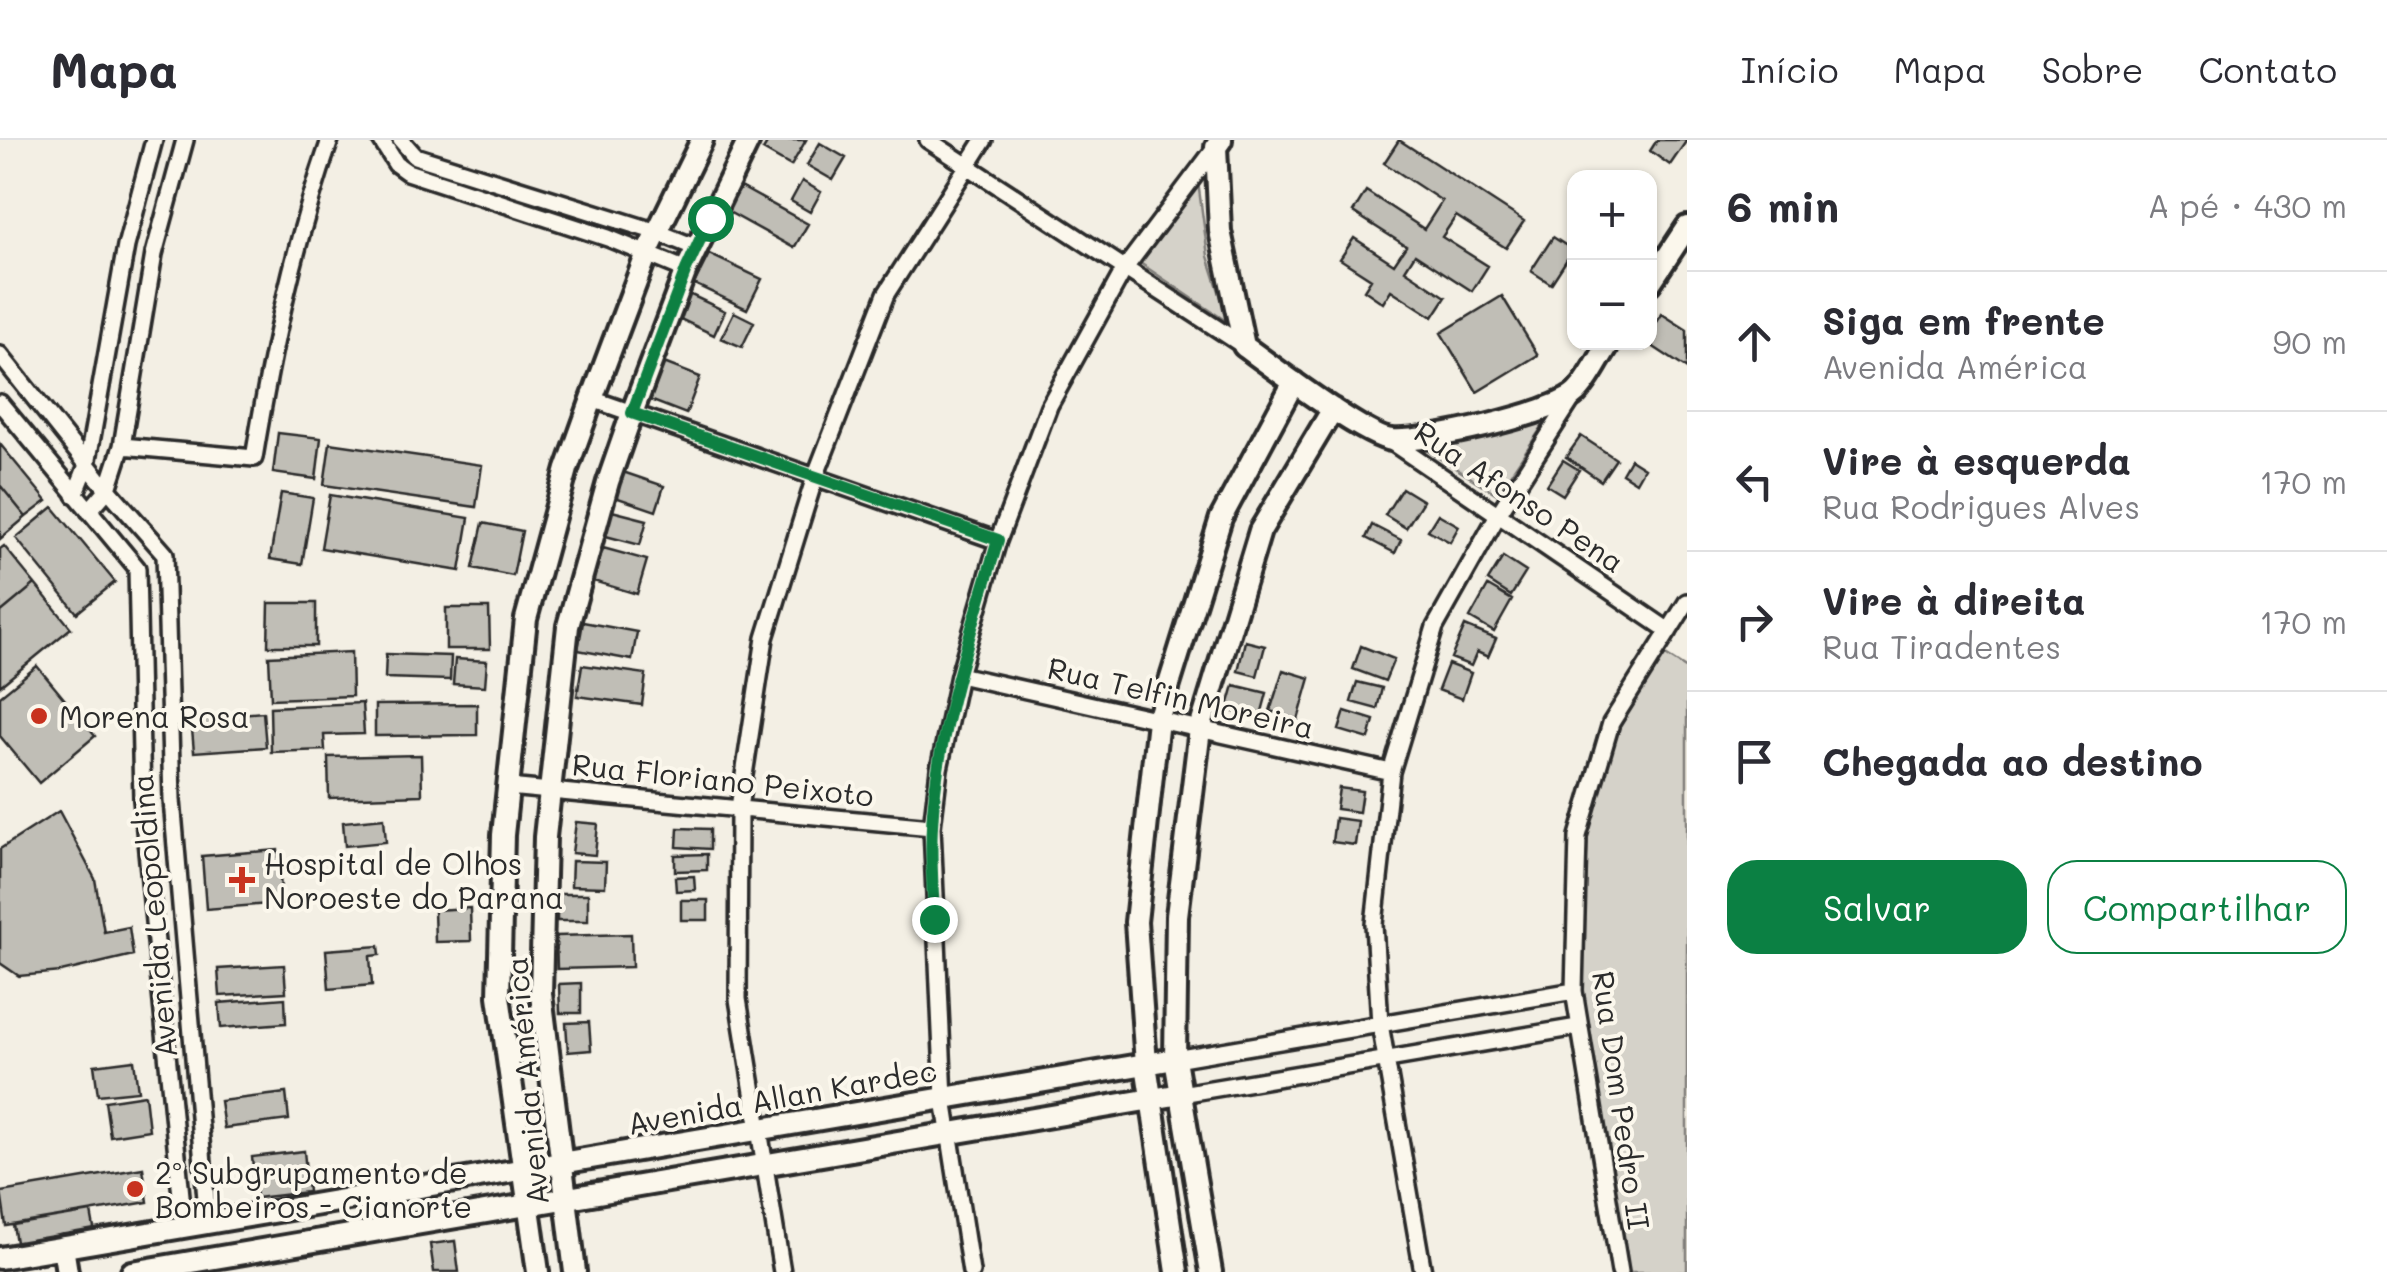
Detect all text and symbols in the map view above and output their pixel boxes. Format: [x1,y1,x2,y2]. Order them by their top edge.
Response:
text: Mapa [50,38,178,100]
text: Início [1741,46,1838,92]
text: Mapa [1893,46,1987,92]
text: Sobre [2042,46,2144,92]
text: Contato [2199,46,2337,92]
map controls [1567,170,1657,350]
button: + [1567,170,1657,260]
text: 6 min [1727,178,1839,233]
text: A pé · 430 m [2148,184,2347,226]
route start [688,196,734,242]
button: − [1567,260,1657,350]
text: Siga em frente [1822,295,2105,345]
icon: ahead [1727,314,1782,369]
text: 90 m [2273,320,2347,362]
text: Avenida América [1822,345,2088,387]
street label: Rua Afonso Pena [1407,411,1633,581]
text: Vire à esquerda [1822,435,2131,485]
icon: left [1727,454,1782,509]
text: 170 m [2259,460,2347,502]
text: Rua Rodrigues Alves [1822,485,2140,527]
text: Vire à direita [1822,575,2086,625]
icon: right [1727,594,1782,649]
text: 170 m [2259,600,2347,642]
text: Rua Tiradentes [1822,625,2061,667]
street label: Rua Telfin Moreira [1044,647,1318,747]
place label: Morena Rosa [59,696,250,736]
marker: Morena Rosa [28,705,50,727]
icon: arrive [1727,734,1782,789]
text: Chegada ao destino [1822,736,2203,786]
street label: Rua Floriano Peixoto [570,743,876,815]
street label: Avenida Leopoldina [121,772,185,1060]
place label: Hospital de Olhos Noroeste do Parana [264,843,564,917]
button: Salvar [1727,860,2027,954]
button: Compartilhar [2047,860,2347,954]
marker: Hospital de Olhos Noroeste do Parana [229,867,255,893]
route end [912,897,958,943]
street label: Avenida América [495,955,557,1207]
street label: Rua Dom Pedro II [1584,968,1660,1232]
street label: Avenida Allan Kardec [624,1049,940,1143]
place label: 2º Subgrupamento de Bombeiros - Cianorte [155,1152,472,1226]
marker: 2º Subgrupamento de Bombeiros - Cianorte [124,1178,146,1200]

